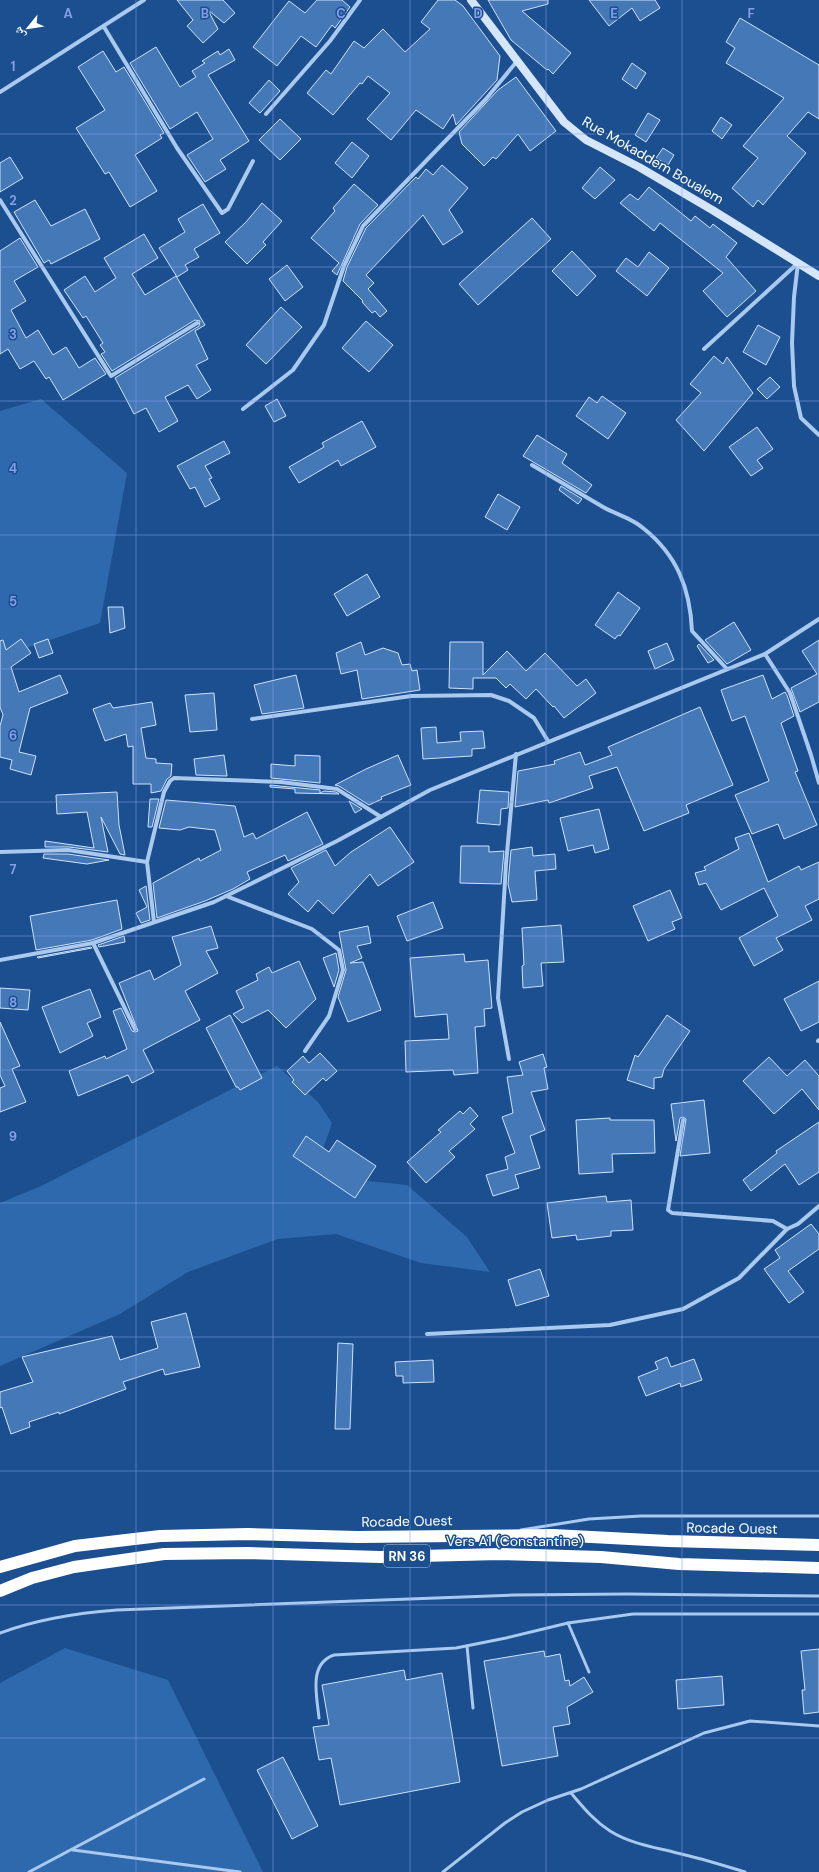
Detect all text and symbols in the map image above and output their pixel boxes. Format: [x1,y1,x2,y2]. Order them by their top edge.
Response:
text: A [63,5,73,22]
text: B [201,5,209,22]
text: C [336,5,346,22]
text: D [473,5,483,22]
text: E [610,5,618,22]
text: F [747,5,755,22]
north arrow [8,8,48,48]
text: ش [10,24,29,42]
text: 1 [11,58,15,75]
street label: Rue Mokaddem Boualem [579,112,727,208]
text: 2 [9,192,17,209]
text: 3 [9,326,17,343]
text: 4 [9,460,17,477]
text: 5 [9,593,17,610]
text: 6 [9,727,17,744]
text: 7 [10,861,17,878]
text: 8 [9,994,17,1011]
text: 9 [9,1128,17,1145]
street label: Rocade Ouest [361,1511,453,1531]
street label: Rocade Ouest [686,1518,778,1538]
street label: Vers A1 (Constantine) [446,1532,584,1550]
road number: RN 36 [384,1545,430,1567]

